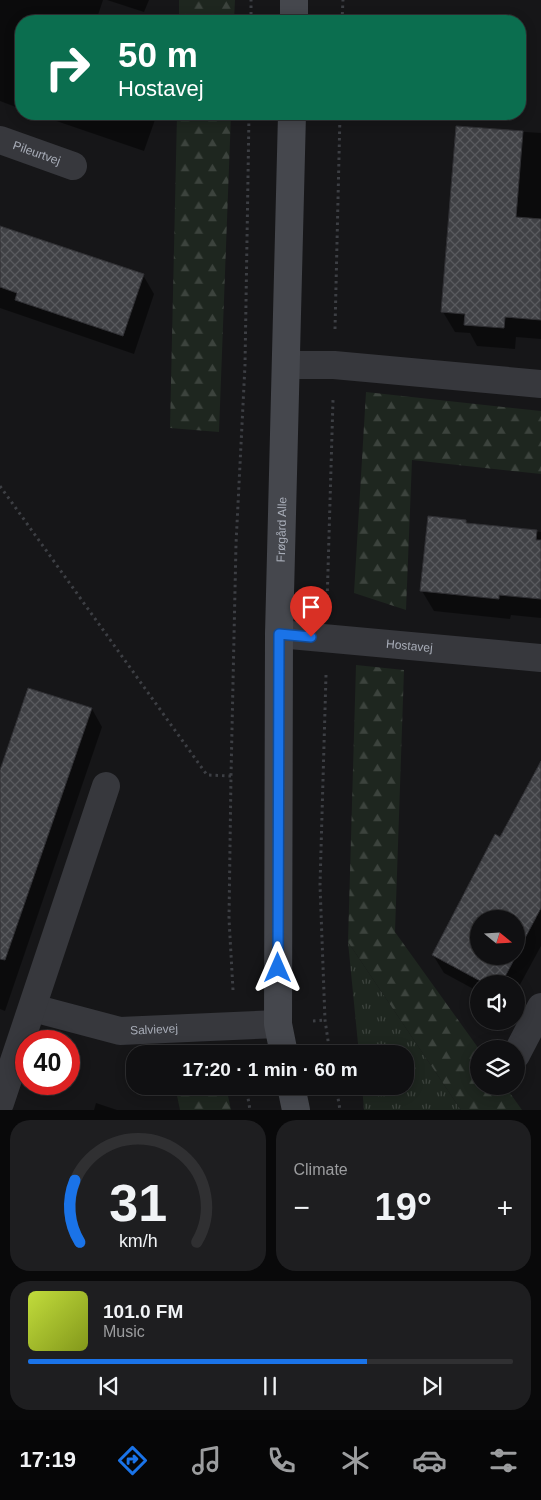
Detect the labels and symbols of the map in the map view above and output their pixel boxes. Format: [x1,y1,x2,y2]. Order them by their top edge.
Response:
street label: Pileurtvej [11,138,62,168]
street label: Frøgård Alle [274,496,289,563]
pin [290,586,332,637]
street label: Hostavej [386,637,433,655]
north arrow [470,910,525,965]
position arrow [251,941,303,993]
street label: Salvievej [130,1021,178,1038]
speed limit sign: 40 [15,1030,80,1095]

